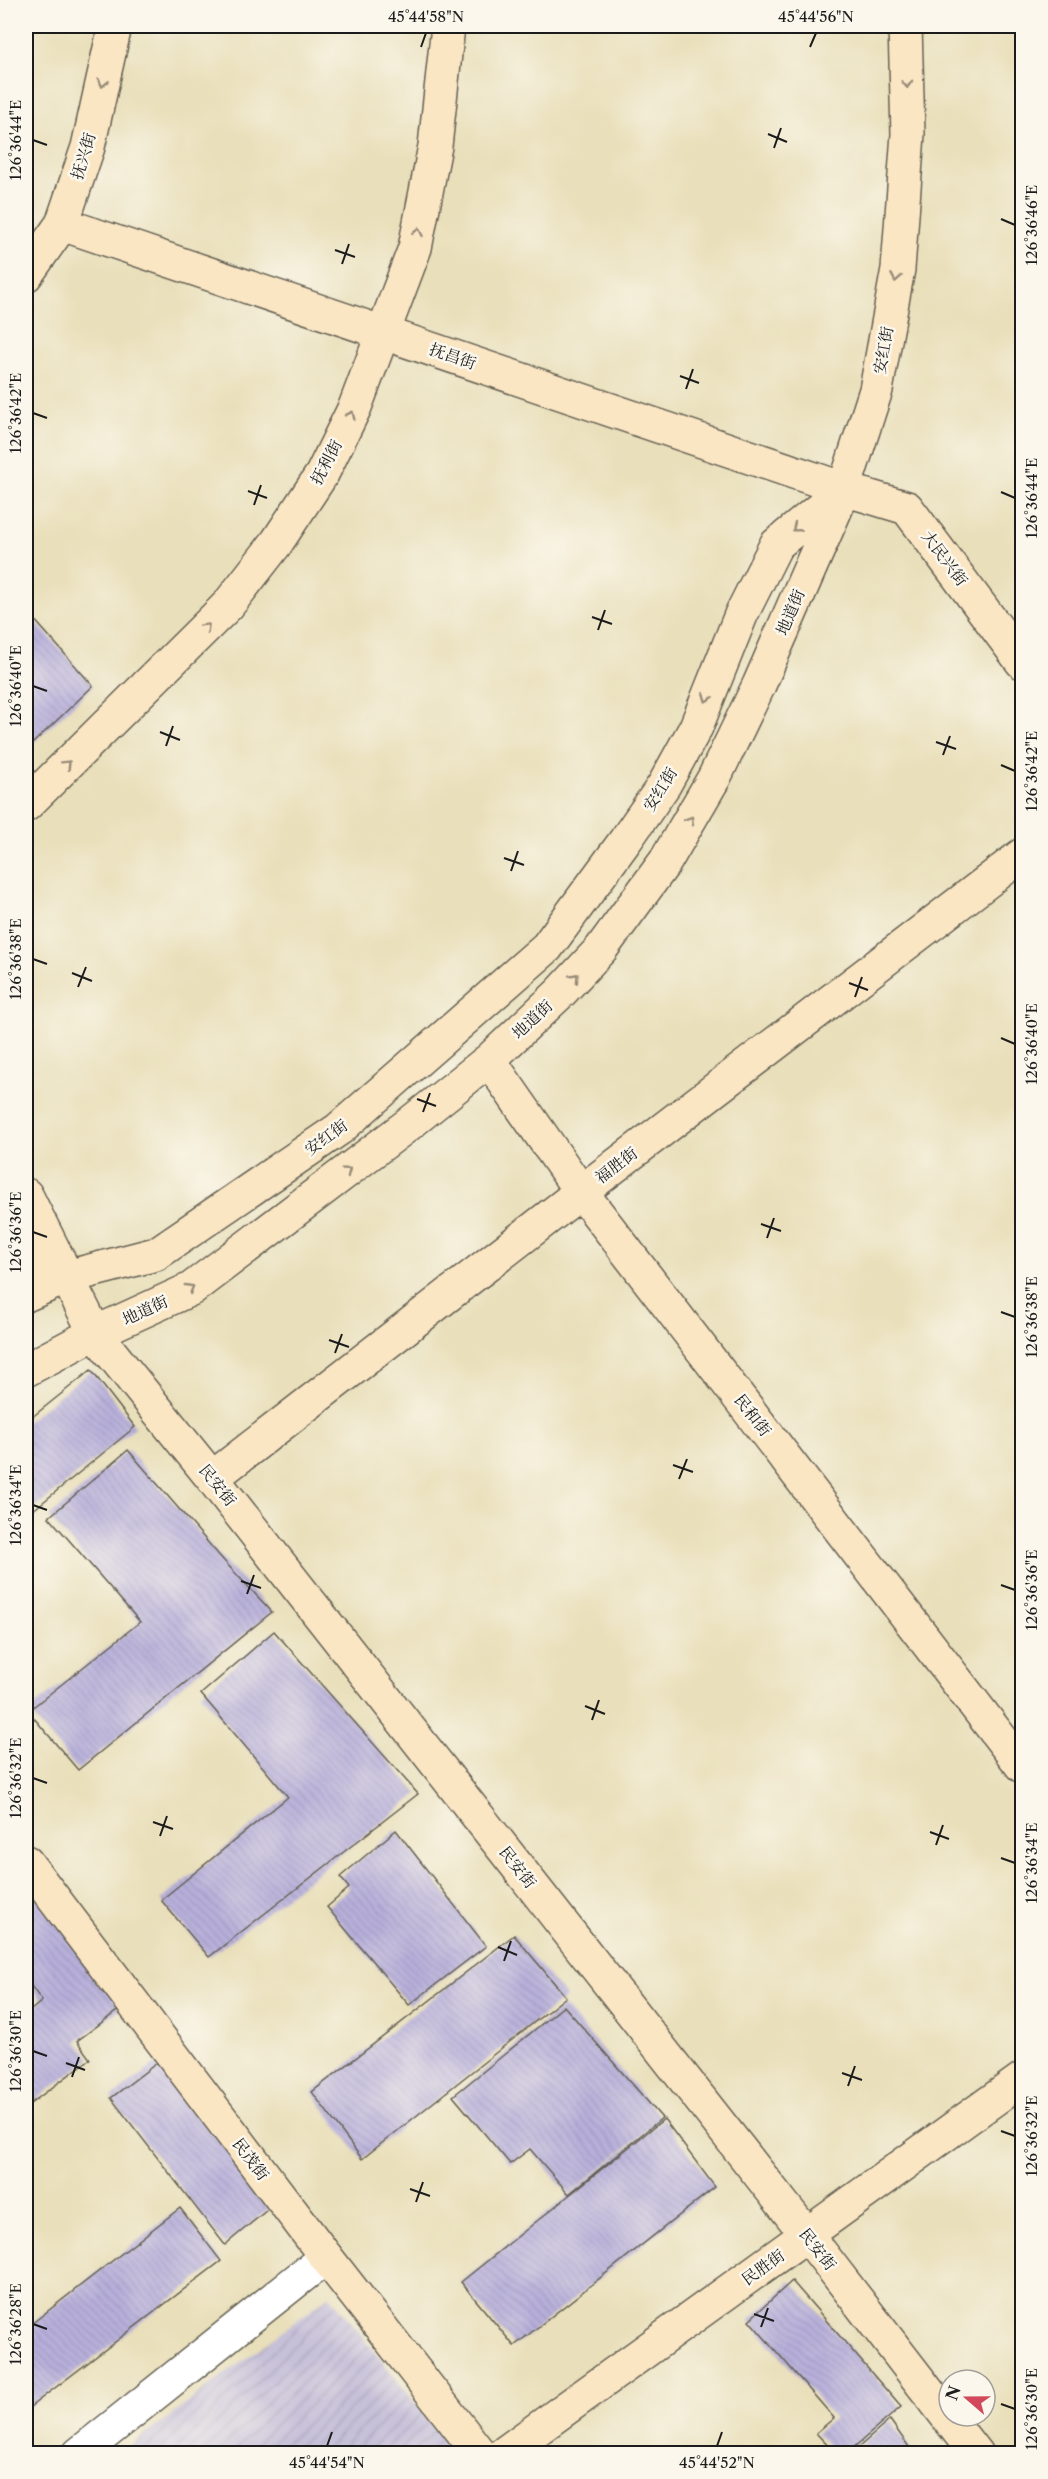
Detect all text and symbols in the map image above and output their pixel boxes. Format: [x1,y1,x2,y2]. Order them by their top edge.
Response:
text: 45°44'58"N [388,7,464,26]
text: 45°44'56"N [778,7,854,26]
one-way arrow [97,77,110,87]
one-way arrow [900,79,913,88]
text: 126°36'44"E [6,100,25,180]
street label: 抚兴街 [66,130,100,182]
text: 126°36'46"E [1022,185,1041,265]
one-way arrow [411,227,424,237]
one-way arrow [890,273,903,283]
street label: 安红街 [869,325,897,375]
street label: 抚昌街 [427,339,479,373]
text: 126°36'42"E [6,373,25,453]
one-way arrow [343,410,355,421]
street label: 抚利街 [306,436,346,488]
text: 126°36'44"E [1022,458,1041,538]
one-way arrow [792,521,803,532]
street label: 大民兴街 [918,526,972,590]
street label: 地道街 [771,586,809,638]
one-way arrow [198,623,209,634]
text: 126°36'40"E [6,645,25,727]
one-way arrow [702,692,714,703]
text: 126°36'42"E [1022,731,1041,811]
one-way arrow [60,760,71,771]
street label: 安红街 [639,763,681,815]
one-way arrow [682,816,694,826]
text: 126°36'38"E [6,918,25,1000]
one-way arrow [568,973,579,983]
street label: 地道街 [508,995,556,1043]
text: 126°36'40"E [1022,1003,1041,1085]
street label: 安红街 [301,1115,351,1159]
street label: 福胜街 [591,1143,641,1187]
one-way arrow [340,1167,351,1178]
text: 126°36'36"E [6,1191,25,1273]
text: 126°36'38"E [1022,1276,1041,1358]
one-way arrow [184,1284,195,1295]
street label: 地道街 [119,1291,171,1329]
street label: 民和街 [730,1390,776,1440]
street label: 民安街 [195,1460,241,1510]
text: 126°36'34"E [6,1464,25,1546]
text: 126°36'36"E [1022,1549,1041,1631]
text: 126°36'32"E [6,1737,25,1819]
text: 126°36'34"E [1022,1822,1041,1904]
street label: 民安街 [495,1842,541,1892]
text: 126°36'30"E [6,2010,25,2092]
text: 126°36'32"E [1022,2095,1041,2177]
street label: 民茂街 [229,2134,273,2184]
street label: 民安街 [795,2224,841,2274]
street label: 民胜街 [738,2245,788,2289]
text: 126°36'28"E [6,2283,25,2365]
north arrow [937,2368,997,2428]
text: 126°36'30"E [1022,2368,1041,2450]
text: N [941,2383,965,2403]
text: 45°44'54"N [289,2453,365,2472]
text: 45°44'52"N [679,2453,755,2472]

